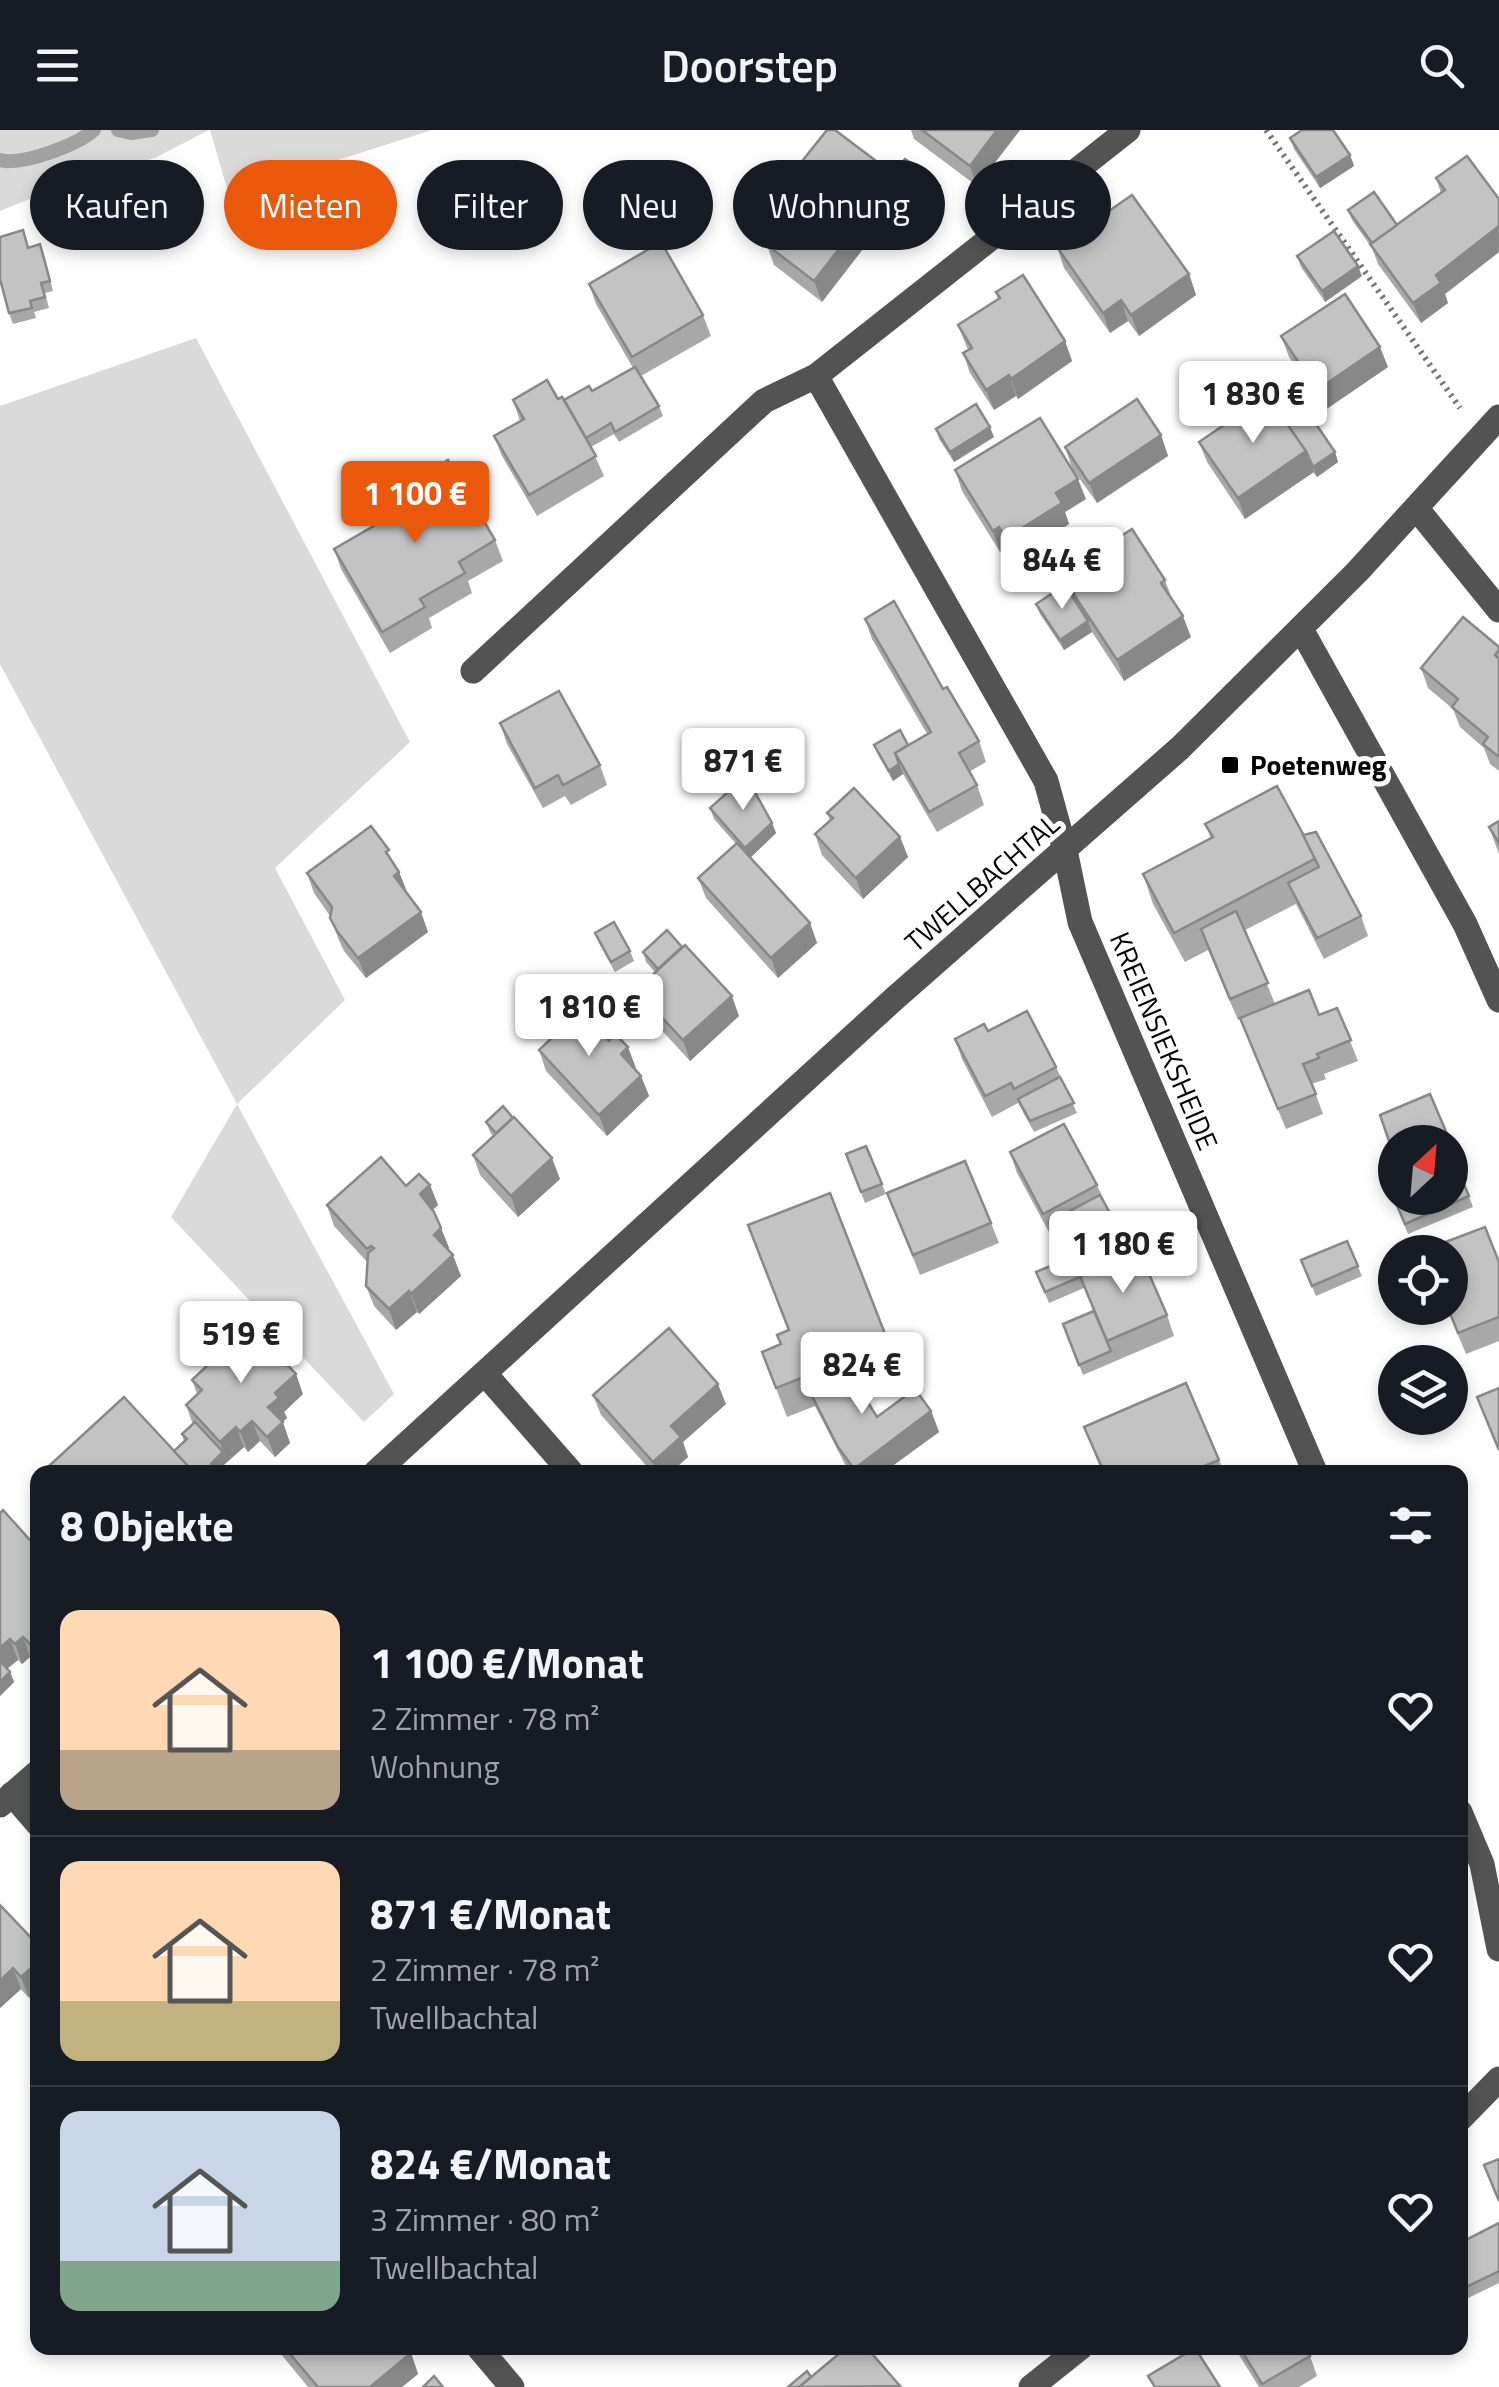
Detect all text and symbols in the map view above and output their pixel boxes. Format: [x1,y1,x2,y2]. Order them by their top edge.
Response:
text: Doorstep [661,31,838,99]
icon: menu [30,38,85,93]
icon: search [1414,38,1469,93]
chip: Kaufen [30,160,204,250]
chip: Mieten [224,160,397,250]
chip: Filter [417,160,563,250]
chip: Neu [583,160,713,250]
chip: Wohnung [733,160,945,250]
chip: Haus [965,160,1111,250]
pin: 1 830 € [1161,361,1345,446]
text: 1 830 € [1201,369,1305,417]
pin: 1 100 € [323,461,507,546]
text: 1 100 € [363,469,467,517]
pin: 844 € [992,527,1132,612]
text: 844 € [1023,535,1101,583]
pin: 871 € [673,728,813,813]
text: 871 € [704,736,782,784]
place label: Poetenweg [1250,743,1386,786]
marker: Poetenweg [1219,754,1241,776]
street label: TWELLBACHTAL [895,803,1069,962]
street label: KREIENSIEKSHEIDE [1099,925,1230,1157]
pin: 1 810 € [497,974,681,1059]
text: 1 810 € [537,982,641,1030]
north arrow [1378,1125,1468,1215]
map controls [1378,1125,1468,1435]
pin: 1 180 € [1031,1211,1215,1296]
text: 1 180 € [1071,1219,1175,1267]
button: locate [1378,1235,1468,1325]
pin: 519 € [171,1301,311,1386]
text: 519 € [202,1309,280,1357]
pin: 824 € [792,1332,932,1417]
text: 824 € [823,1340,901,1388]
button: layers [1378,1345,1468,1435]
text: 8 Objekte [60,1493,234,1557]
icon: filters [1383,1498,1438,1553]
text: 1 100 €/Monat [370,1630,644,1694]
icon: home [140,1650,260,1770]
icon: heart [1383,1683,1438,1738]
text: 2 Zimmer · 78 m² [370,1694,599,1742]
text: Wohnung [370,1742,500,1790]
text: 871 €/Monat [370,1881,611,1945]
icon: home [140,1901,260,2021]
icon: heart [1383,1934,1438,1989]
text: 2 Zimmer · 78 m² [370,1945,599,1993]
text: Twellbachtal [370,1993,538,2041]
text: 824 €/Monat [370,2131,611,2195]
icon: home [140,2151,260,2271]
icon: heart [1383,2184,1438,2239]
text: 3 Zimmer · 80 m² [370,2195,599,2243]
text: Twellbachtal [370,2243,538,2291]

